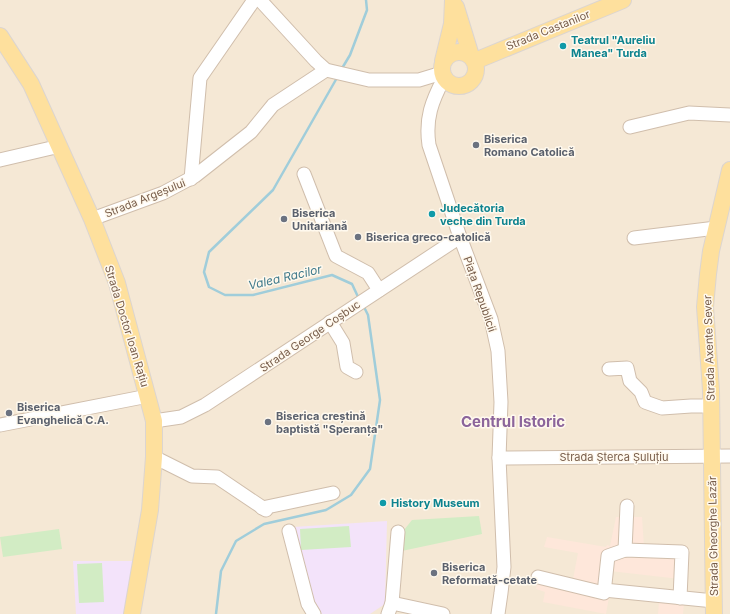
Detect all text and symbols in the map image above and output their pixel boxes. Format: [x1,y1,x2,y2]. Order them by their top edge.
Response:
street label: Strada Castanilor [504,7,592,53]
place label: Teatrul "Aureliu Manea" Turda [571,33,655,60]
marker: Teatrul "Aureliu Manea" Turda [558,41,568,51]
place label: Biserica Romano Catolică [484,132,575,159]
marker: Biserica Romano Catolică [471,140,481,150]
street label: Strada Argeșului [103,175,187,221]
place label: Judecătoria veche din Turda [440,201,526,228]
place label: Biserica Unitariană [292,206,348,233]
marker: Judecătoria veche din Turda [427,209,437,219]
marker: Biserica Unitariană [279,214,289,224]
place label: Biserica greco-catolică [366,230,491,244]
marker: Biserica greco-catolică [353,232,363,242]
street label: Piața Republicii [461,254,499,334]
water label: Valea Racilor [247,261,324,293]
street label: Strada Doctor Ioan Rațiu [102,263,152,389]
street label: Strada Axente Sever [700,295,718,401]
street label: Strada George Coșbuc [257,297,363,375]
place label: Biserica Evanghelică C.A. [17,400,109,427]
marker: Biserica Evanghelică C.A. [4,408,14,418]
place label: Biserica creștină baptistă "Speranța" [276,409,383,436]
district label: Centrul Istoric [461,412,565,431]
marker: Biserica creștină baptistă "Speranța" [263,417,273,427]
street label: Strada Șterca Șuluțiu [559,450,669,464]
street label: Strada Gheorghe Lazăr [705,476,721,596]
place label: History Museum [391,496,480,510]
marker: History Museum [378,498,388,508]
place label: Biserica Reformată-cetate [442,560,538,587]
marker: Biserica Reformată-cetate [429,568,439,578]

